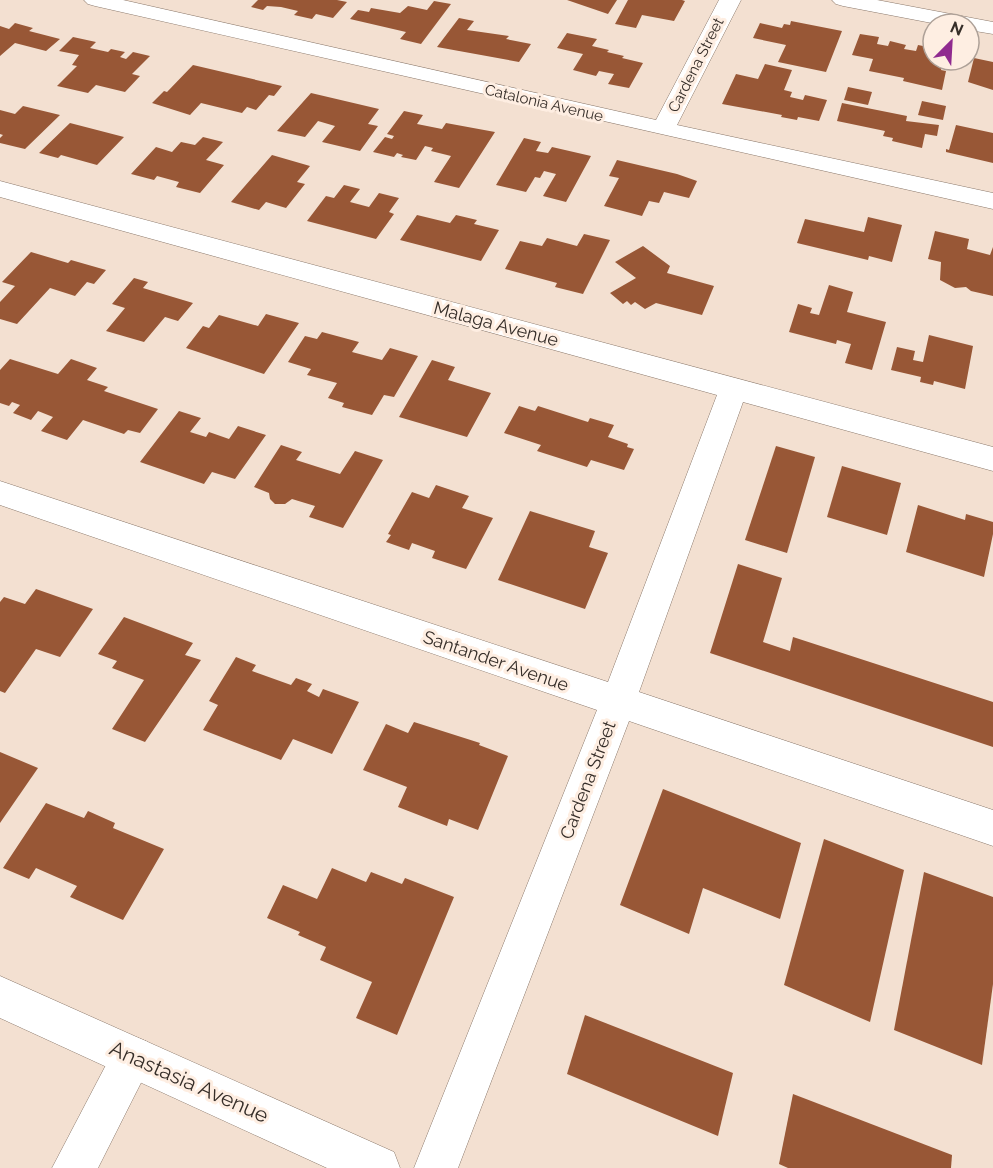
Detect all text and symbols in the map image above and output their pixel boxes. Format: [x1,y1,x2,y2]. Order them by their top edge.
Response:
north arrow [921,12,981,72]
street label: Cardena Street [664,15,728,115]
text: N [947,18,966,40]
street label: Catalonia Avenue [483,81,605,125]
street label: Malaga Avenue [431,297,561,350]
street label: Santander Avenue [421,626,572,695]
street label: Cardena Street [555,718,620,842]
street label: Anastasia Avenue [106,1035,272,1128]

